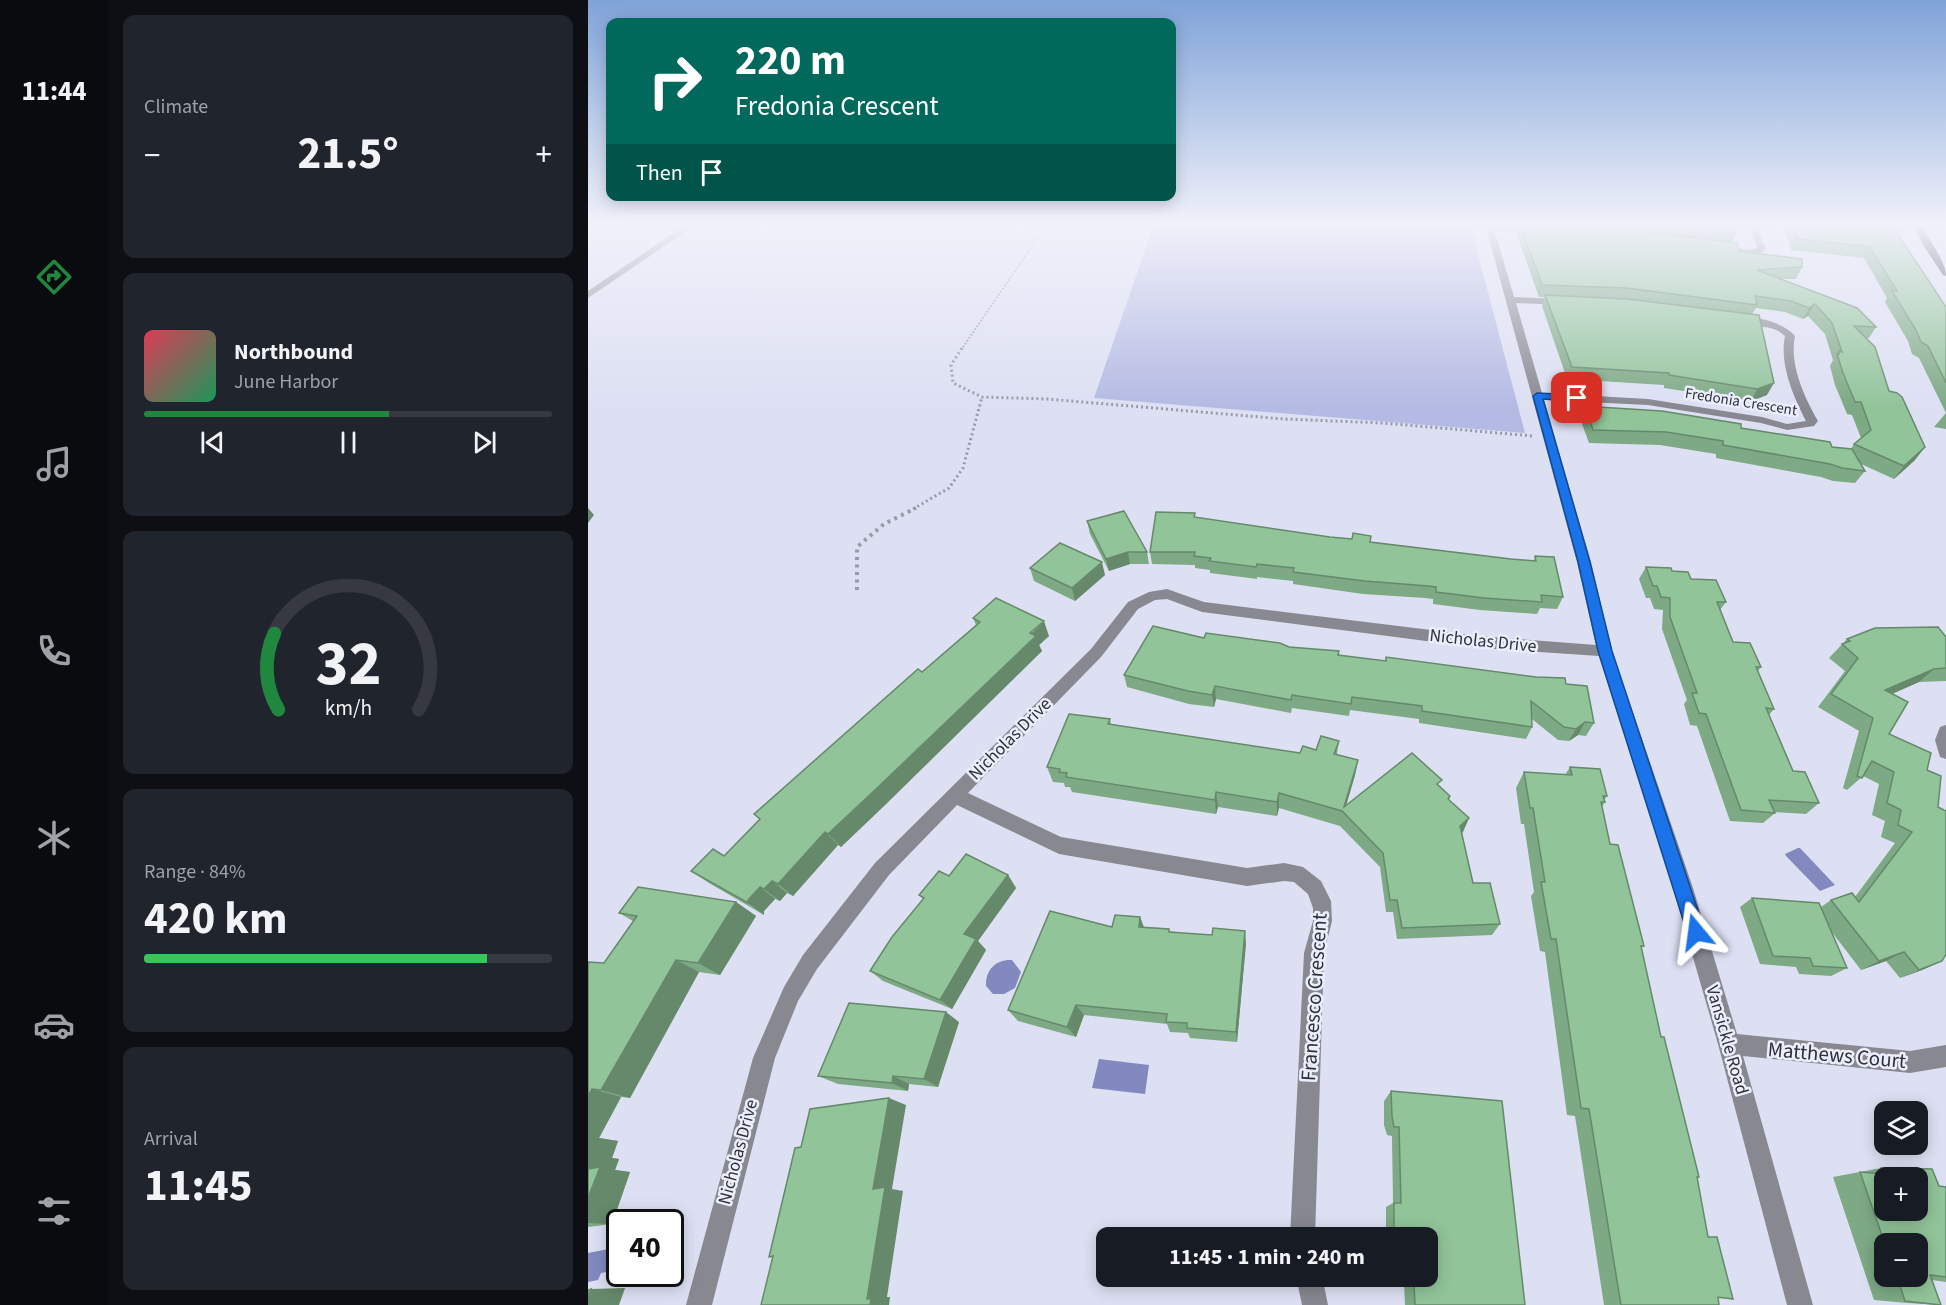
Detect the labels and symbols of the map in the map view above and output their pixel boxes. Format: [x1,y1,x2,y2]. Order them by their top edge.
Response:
pin [1551,372,1602,423]
street label: Fredonia Crescent [1683,383,1799,421]
street label: Nicholas Drive [1428,623,1538,659]
street label: Nicholas Drive [963,692,1057,786]
position arrow [1664,900,1728,964]
street label: Francesco Crescent [1293,912,1335,1082]
street label: Vansickle Road [1699,982,1755,1098]
street label: Matthews Court [1767,1034,1907,1076]
street label: Nicholas Drive [712,1097,764,1207]
speed limit sign: 40 [606,1209,684,1287]

